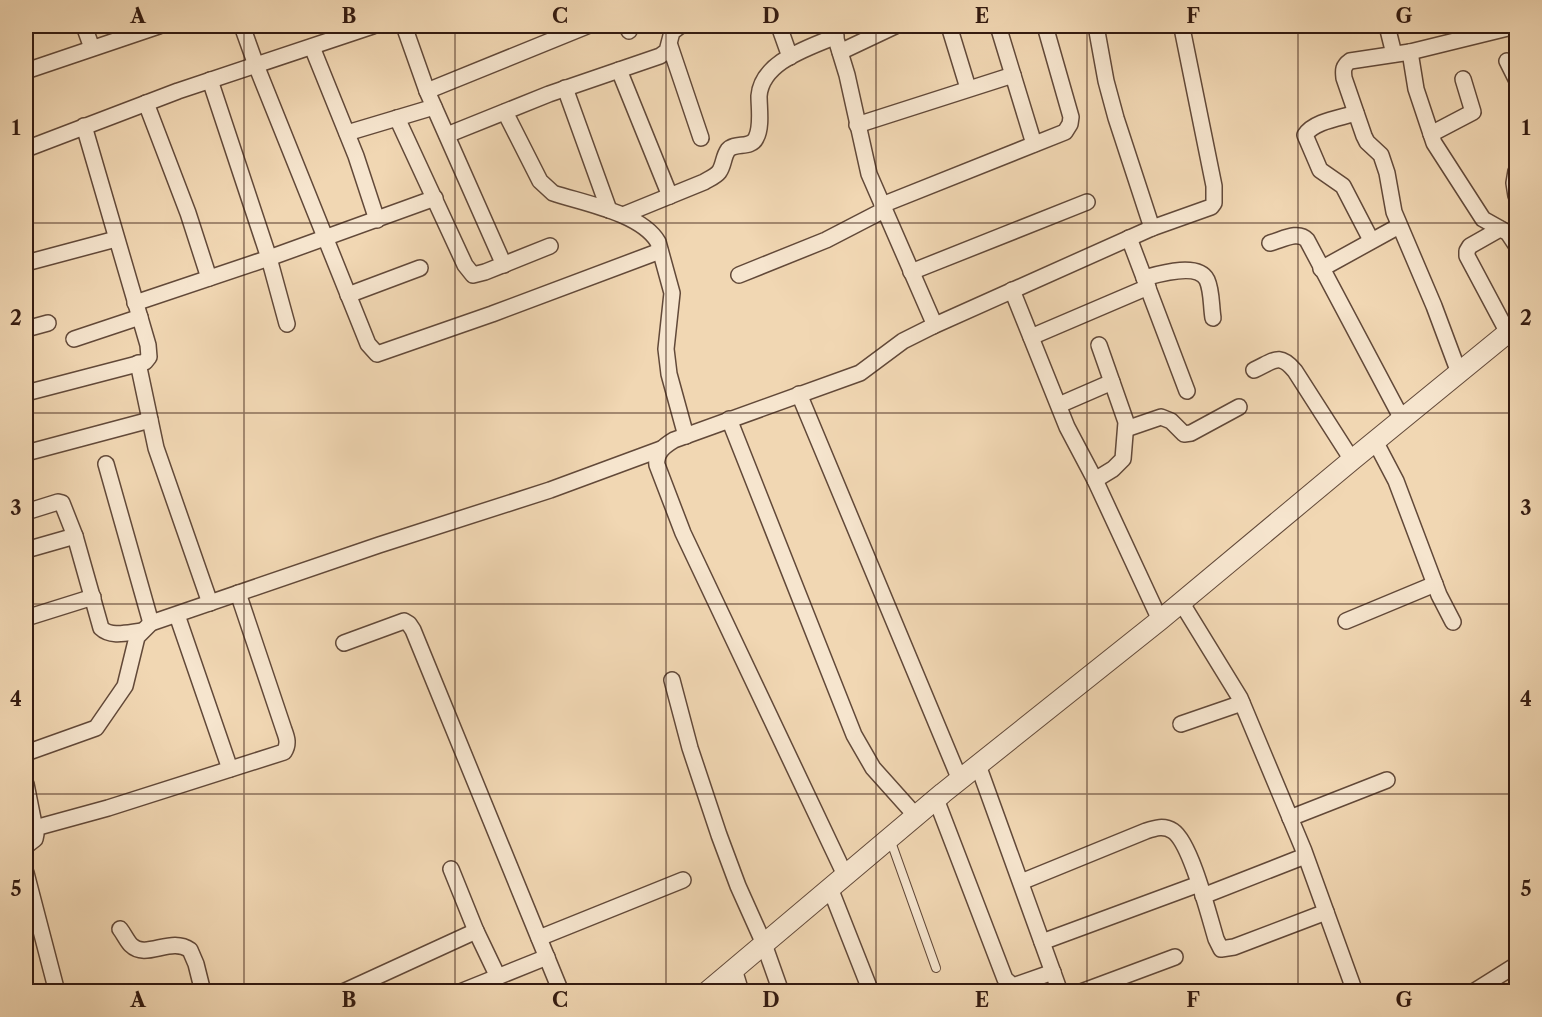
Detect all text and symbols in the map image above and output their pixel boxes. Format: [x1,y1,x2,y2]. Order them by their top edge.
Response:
text: A [129,4,146,28]
text: B [342,4,357,28]
text: C [552,4,568,28]
text: D [762,4,780,28]
text: E [975,4,989,28]
text: F [1186,4,1200,28]
text: G [1396,4,1413,28]
text: 1 [12,116,21,140]
text: 1 [1522,116,1531,140]
text: 2 [10,306,22,330]
text: 2 [1520,306,1532,330]
text: 3 [10,496,22,520]
text: 3 [1520,496,1532,520]
text: 4 [10,687,22,711]
text: 4 [1520,687,1532,711]
text: 5 [10,877,22,901]
text: 5 [1520,877,1532,901]
text: A [129,988,146,1012]
text: B [342,988,357,1012]
text: C [552,988,568,1012]
text: D [762,988,780,1012]
text: E [975,988,989,1012]
text: F [1186,988,1200,1012]
text: G [1396,988,1413,1012]

